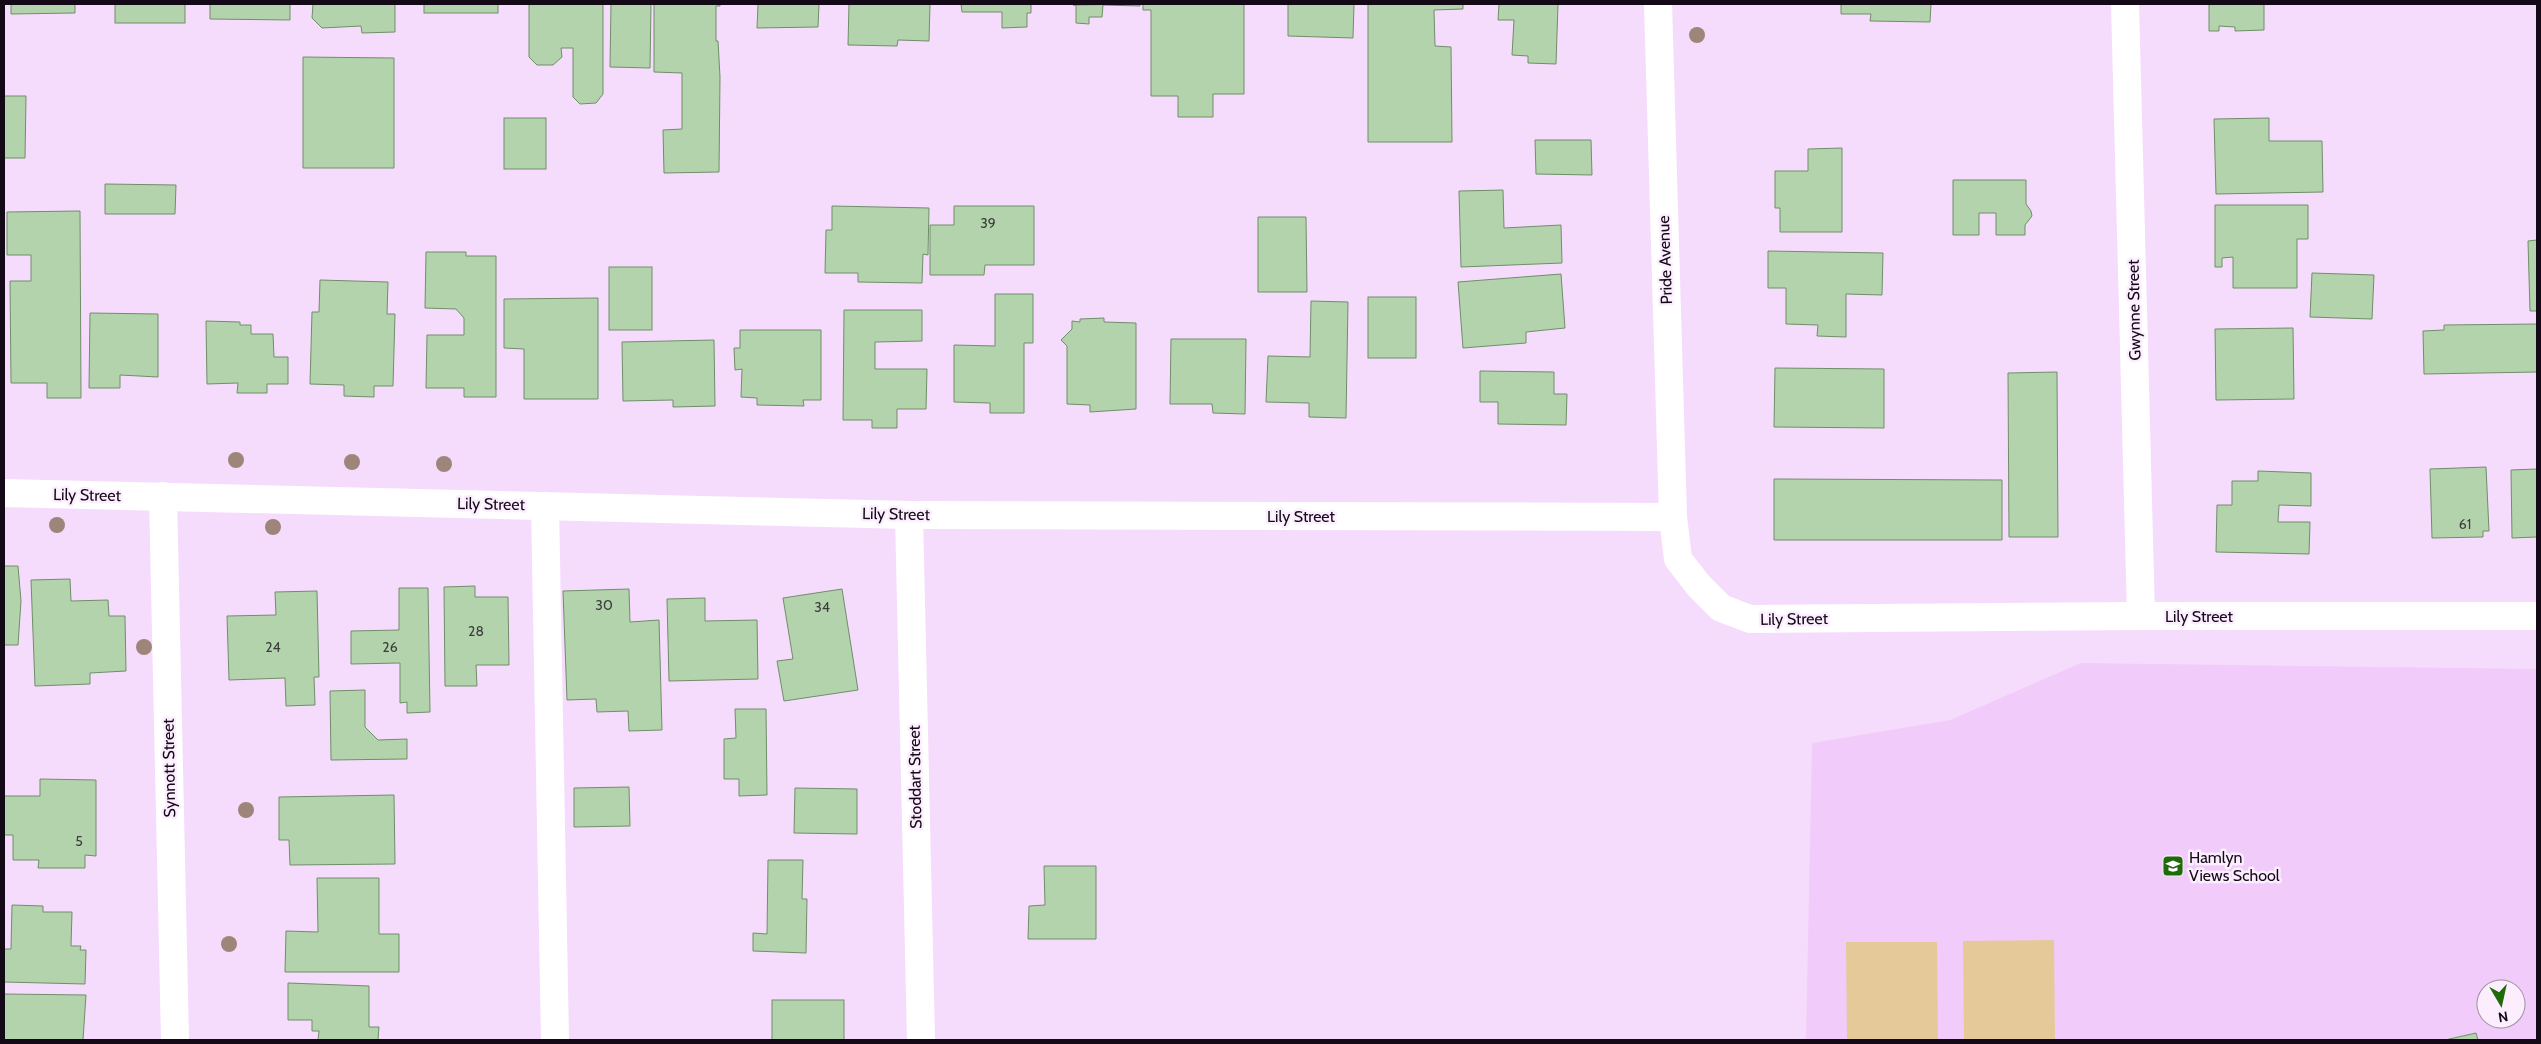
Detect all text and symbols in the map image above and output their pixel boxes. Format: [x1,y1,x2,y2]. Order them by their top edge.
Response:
house number: 39 [980,214,996,232]
street label: Pride Avenue [1654,215,1676,305]
street label: Gwynne Street [2124,259,2144,361]
street label: Lily Street [53,485,122,505]
street label: Lily Street [457,494,526,514]
street label: Lily Street [862,504,931,524]
street label: Lily Street [1267,507,1336,526]
house number: 61 [2459,515,2471,533]
house number: 30 [595,596,613,614]
house number: 34 [814,598,830,616]
street label: Lily Street [2165,607,2234,626]
street label: Lily Street [1760,609,1829,629]
house number: 28 [468,622,484,640]
house number: 24 [265,638,281,656]
house number: 26 [382,638,398,656]
street label: Synnott Street [159,718,179,818]
street label: Stoddart Street [905,724,925,829]
house number: 5 [75,832,83,850]
place label: Hamlyn Views School [2189,848,2280,885]
school or university icon: Hamlyn Views School [2161,854,2185,878]
north arrow [2476,979,2526,1029]
text: N [2497,1007,2509,1027]

